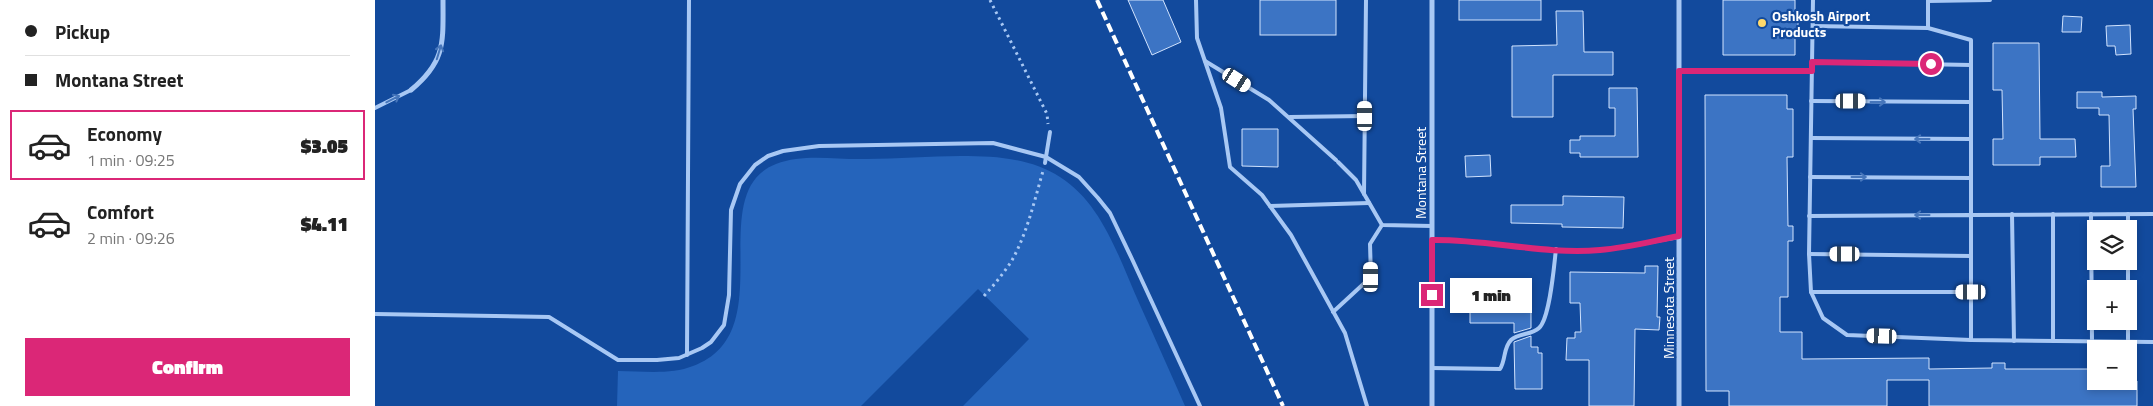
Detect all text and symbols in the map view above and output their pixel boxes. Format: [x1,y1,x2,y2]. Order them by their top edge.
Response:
place label: Oshkosh Airport Products [1772,5,1870,42]
text: Pickup [55,17,110,46]
marker: Oshkosh Airport Products [1756,17,1768,29]
one-way arrow [435,44,445,60]
route start [1920,53,1942,75]
text: Montana Street [55,65,183,94]
car [1220,66,1253,94]
one-way arrow [385,94,400,103]
car [1836,94,1866,109]
one-way arrow [1869,97,1885,106]
car [1357,101,1372,131]
text: Economy [87,119,162,148]
icon: car [27,123,72,168]
street label: Montana Street [1410,127,1431,219]
text: $3.05 [301,131,348,160]
one-way arrow [1915,134,1931,144]
text: 1 min · 09:25 [87,148,175,172]
one-way arrow [1850,172,1867,182]
text: Comfort [87,197,154,226]
icon: car [27,201,72,246]
text: $4.11 [301,209,348,238]
one-way arrow [1915,210,1931,220]
map controls [2087,220,2137,390]
button: layers [2087,220,2137,270]
text: 2 min · 09:26 [87,226,175,250]
car [1830,247,1860,262]
street label: Minnesota Street [1658,257,1679,359]
car [1363,262,1378,292]
callout: 1 min [1449,278,1532,312]
button: + [2087,280,2137,330]
text: 1 min [1471,283,1511,307]
route end [1421,284,1443,306]
car [1956,285,1986,300]
car [1866,328,1897,344]
button: Confirm [25,338,350,396]
button: − [2087,340,2137,390]

